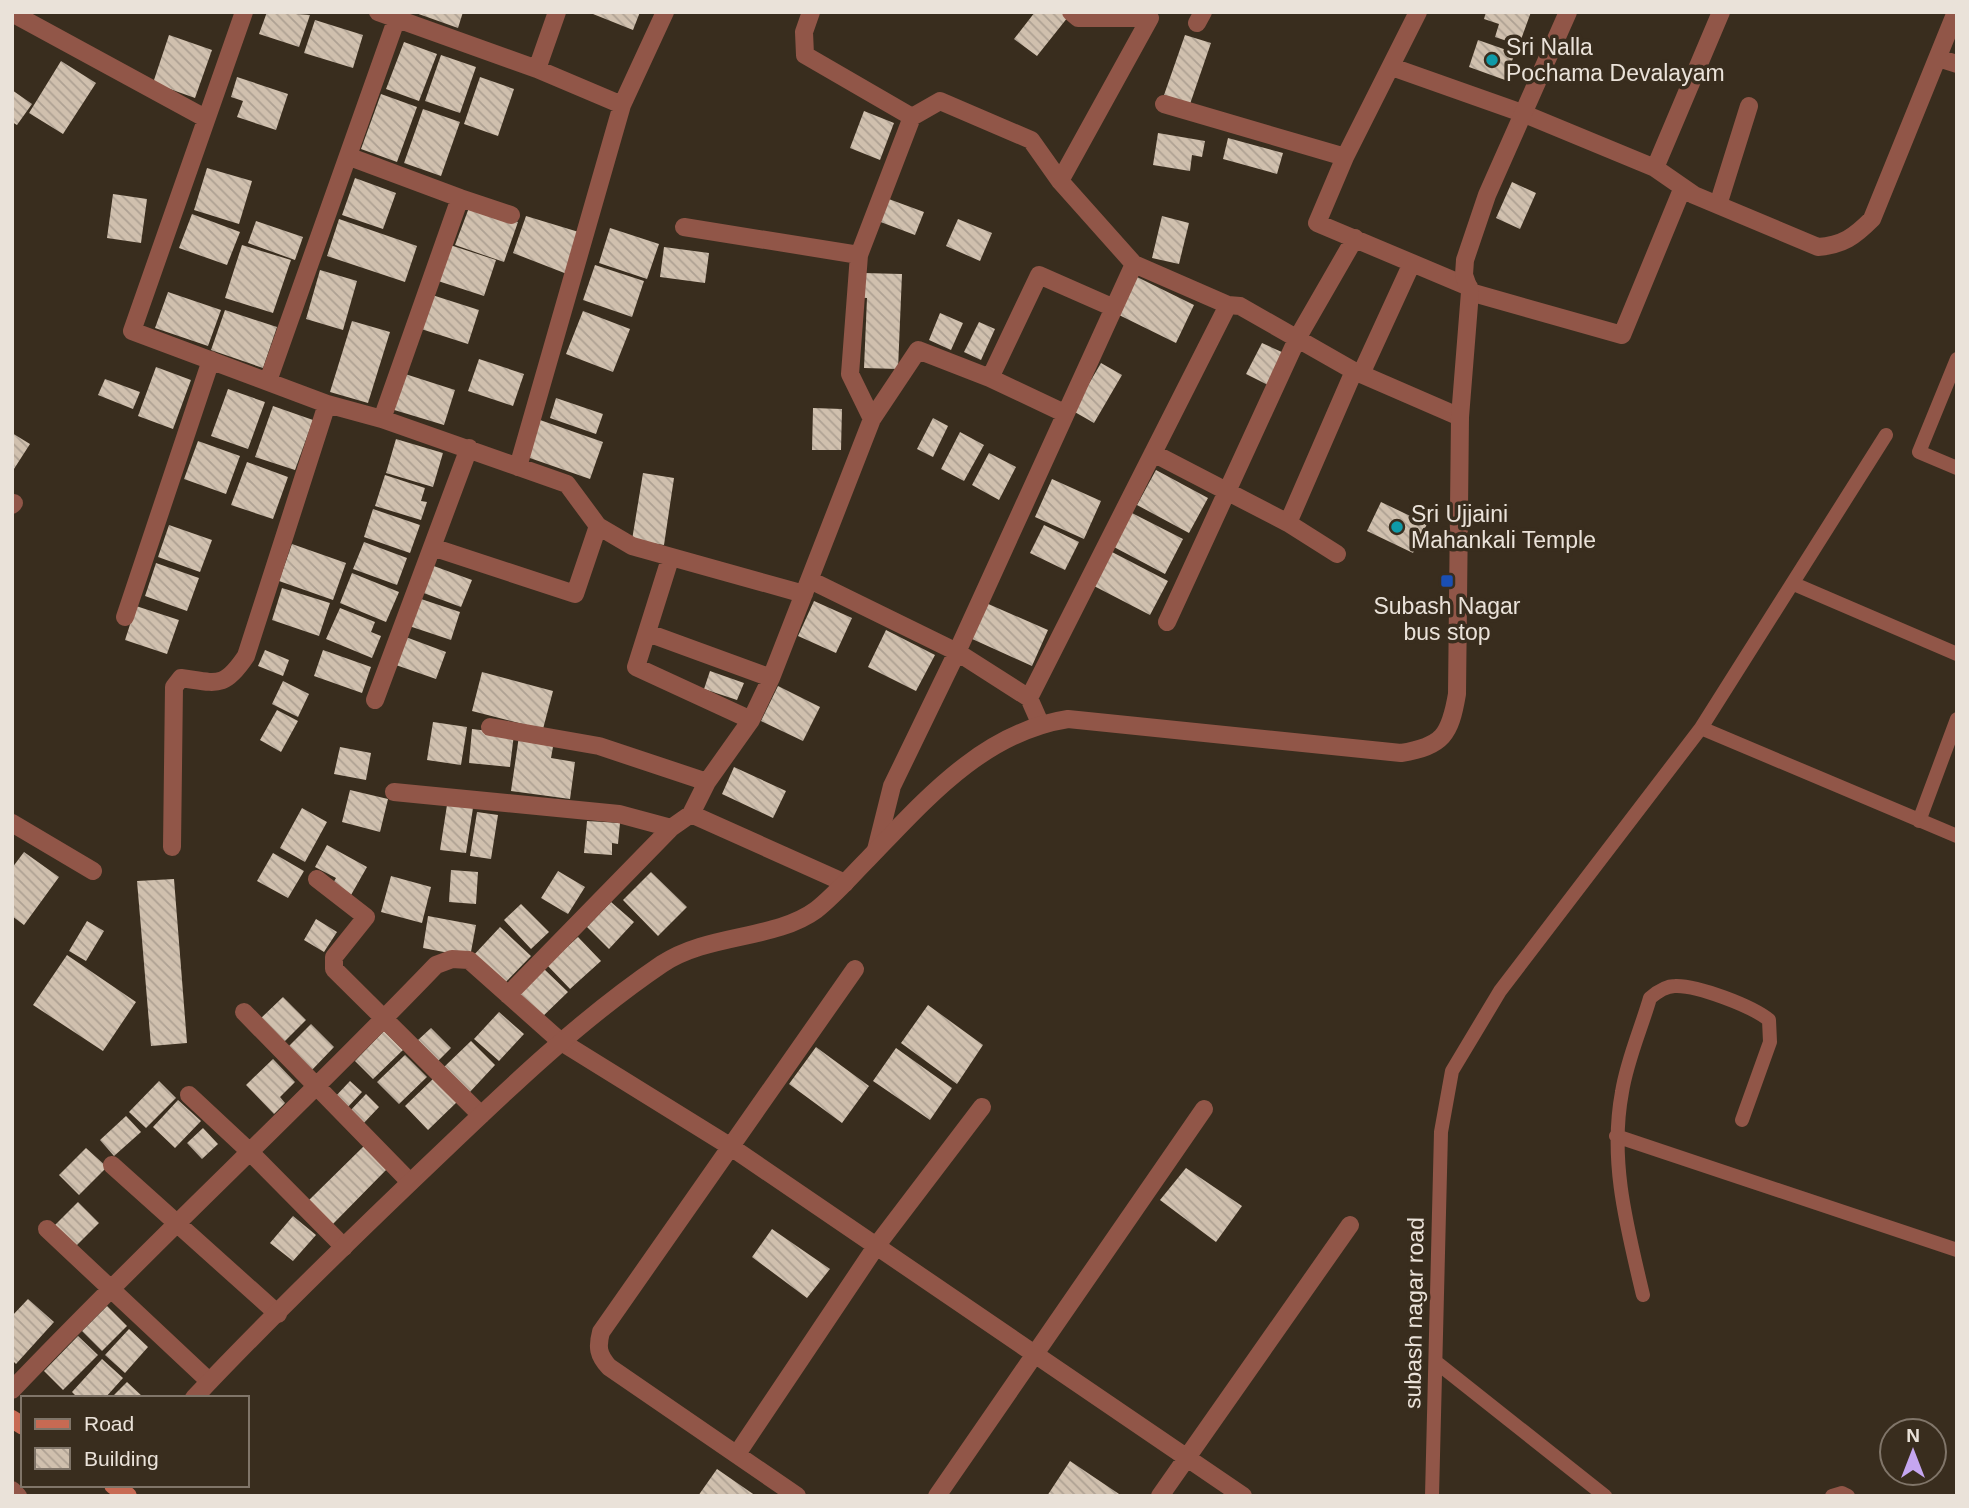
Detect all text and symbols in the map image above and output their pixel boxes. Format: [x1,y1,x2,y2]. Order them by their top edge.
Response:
place label: Sri Nalla Pochama Devalayam [1506,34,1725,86]
marker: Sri Nalla Pochama Devalayam [1484,52,1500,68]
place label: Sri Ujjaini Mahankali Temple [1411,501,1596,553]
marker: Sri Ujjaini Mahankali Temple [1389,519,1405,535]
marker: Subash Nagar bus stop [1439,573,1455,589]
place label: Subash Nagar bus stop [1373,593,1521,645]
street label: subash nagar road [1399,1217,1429,1409]
legend [21,1396,248,1487]
text: Road [84,1412,134,1435]
north arrow [1878,1417,1948,1487]
text: N [1906,1425,1920,1446]
text: Building [84,1447,159,1470]

